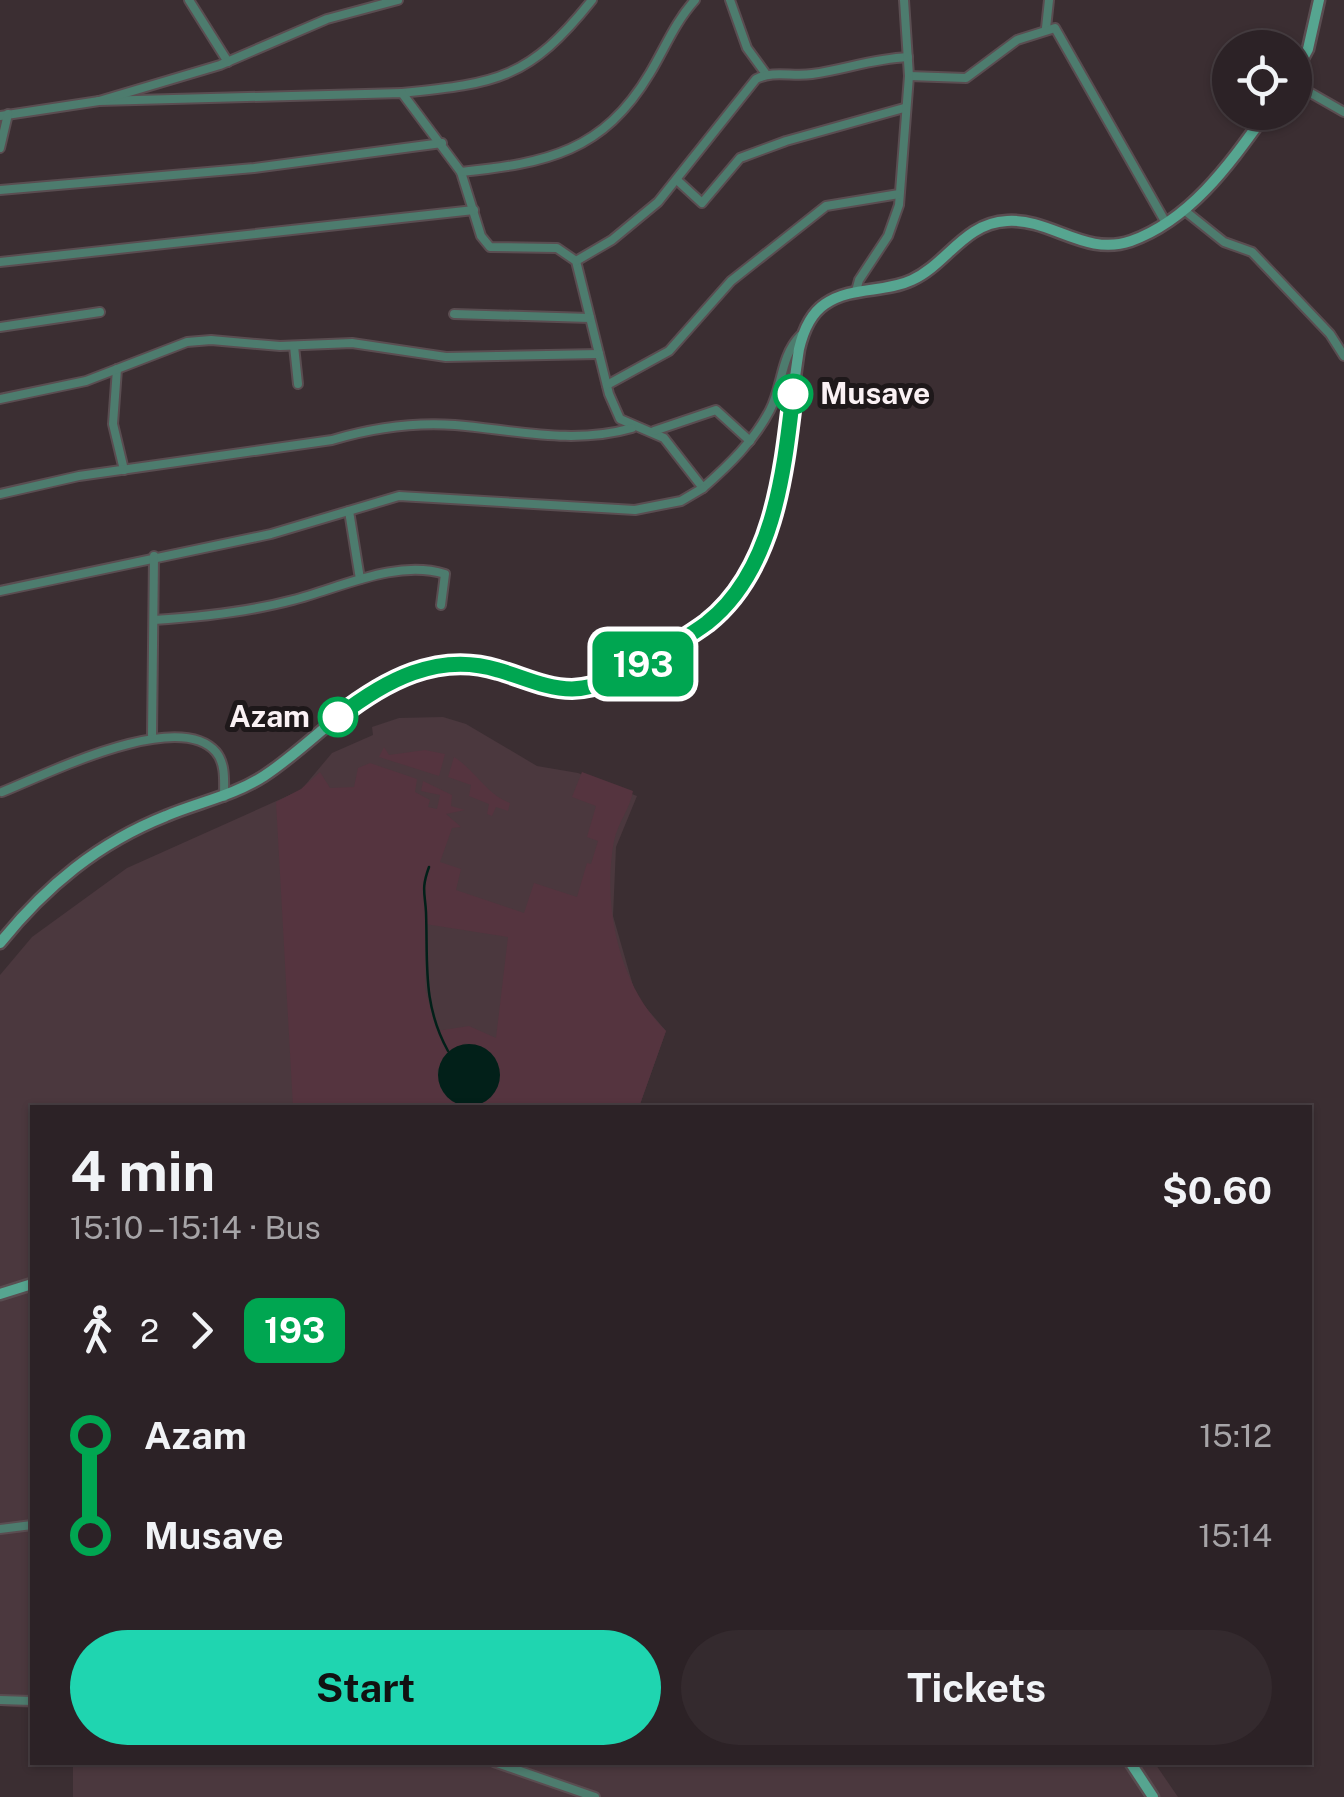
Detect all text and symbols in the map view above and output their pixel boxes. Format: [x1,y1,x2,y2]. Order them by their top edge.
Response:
map controls [1212,30,1312,130]
button: locate [1212,30,1312,130]
marker: Musave [774,375,812,413]
place label: Musave [820,375,930,411]
line badge: 193 [586,632,700,696]
text: 193 [612,644,674,685]
place label: Azam [229,698,310,734]
marker: Azam [319,698,357,736]
text: 4 min [70,1139,215,1203]
text: $0.60 [1162,1168,1272,1213]
text: 15:10 – 15:14 · Bus [70,1209,321,1246]
icon: walk [70,1303,125,1358]
icon: forward [174,1303,229,1358]
text: 193 [264,1310,325,1351]
text: 2 [140,1312,159,1349]
text: Azam [144,1413,247,1458]
text: 15:12 [1199,1417,1272,1454]
text: Musave [144,1513,284,1558]
text: 15:14 [1198,1517,1272,1554]
button: Start [70,1630,661,1745]
button: Tickets [681,1630,1272,1745]

